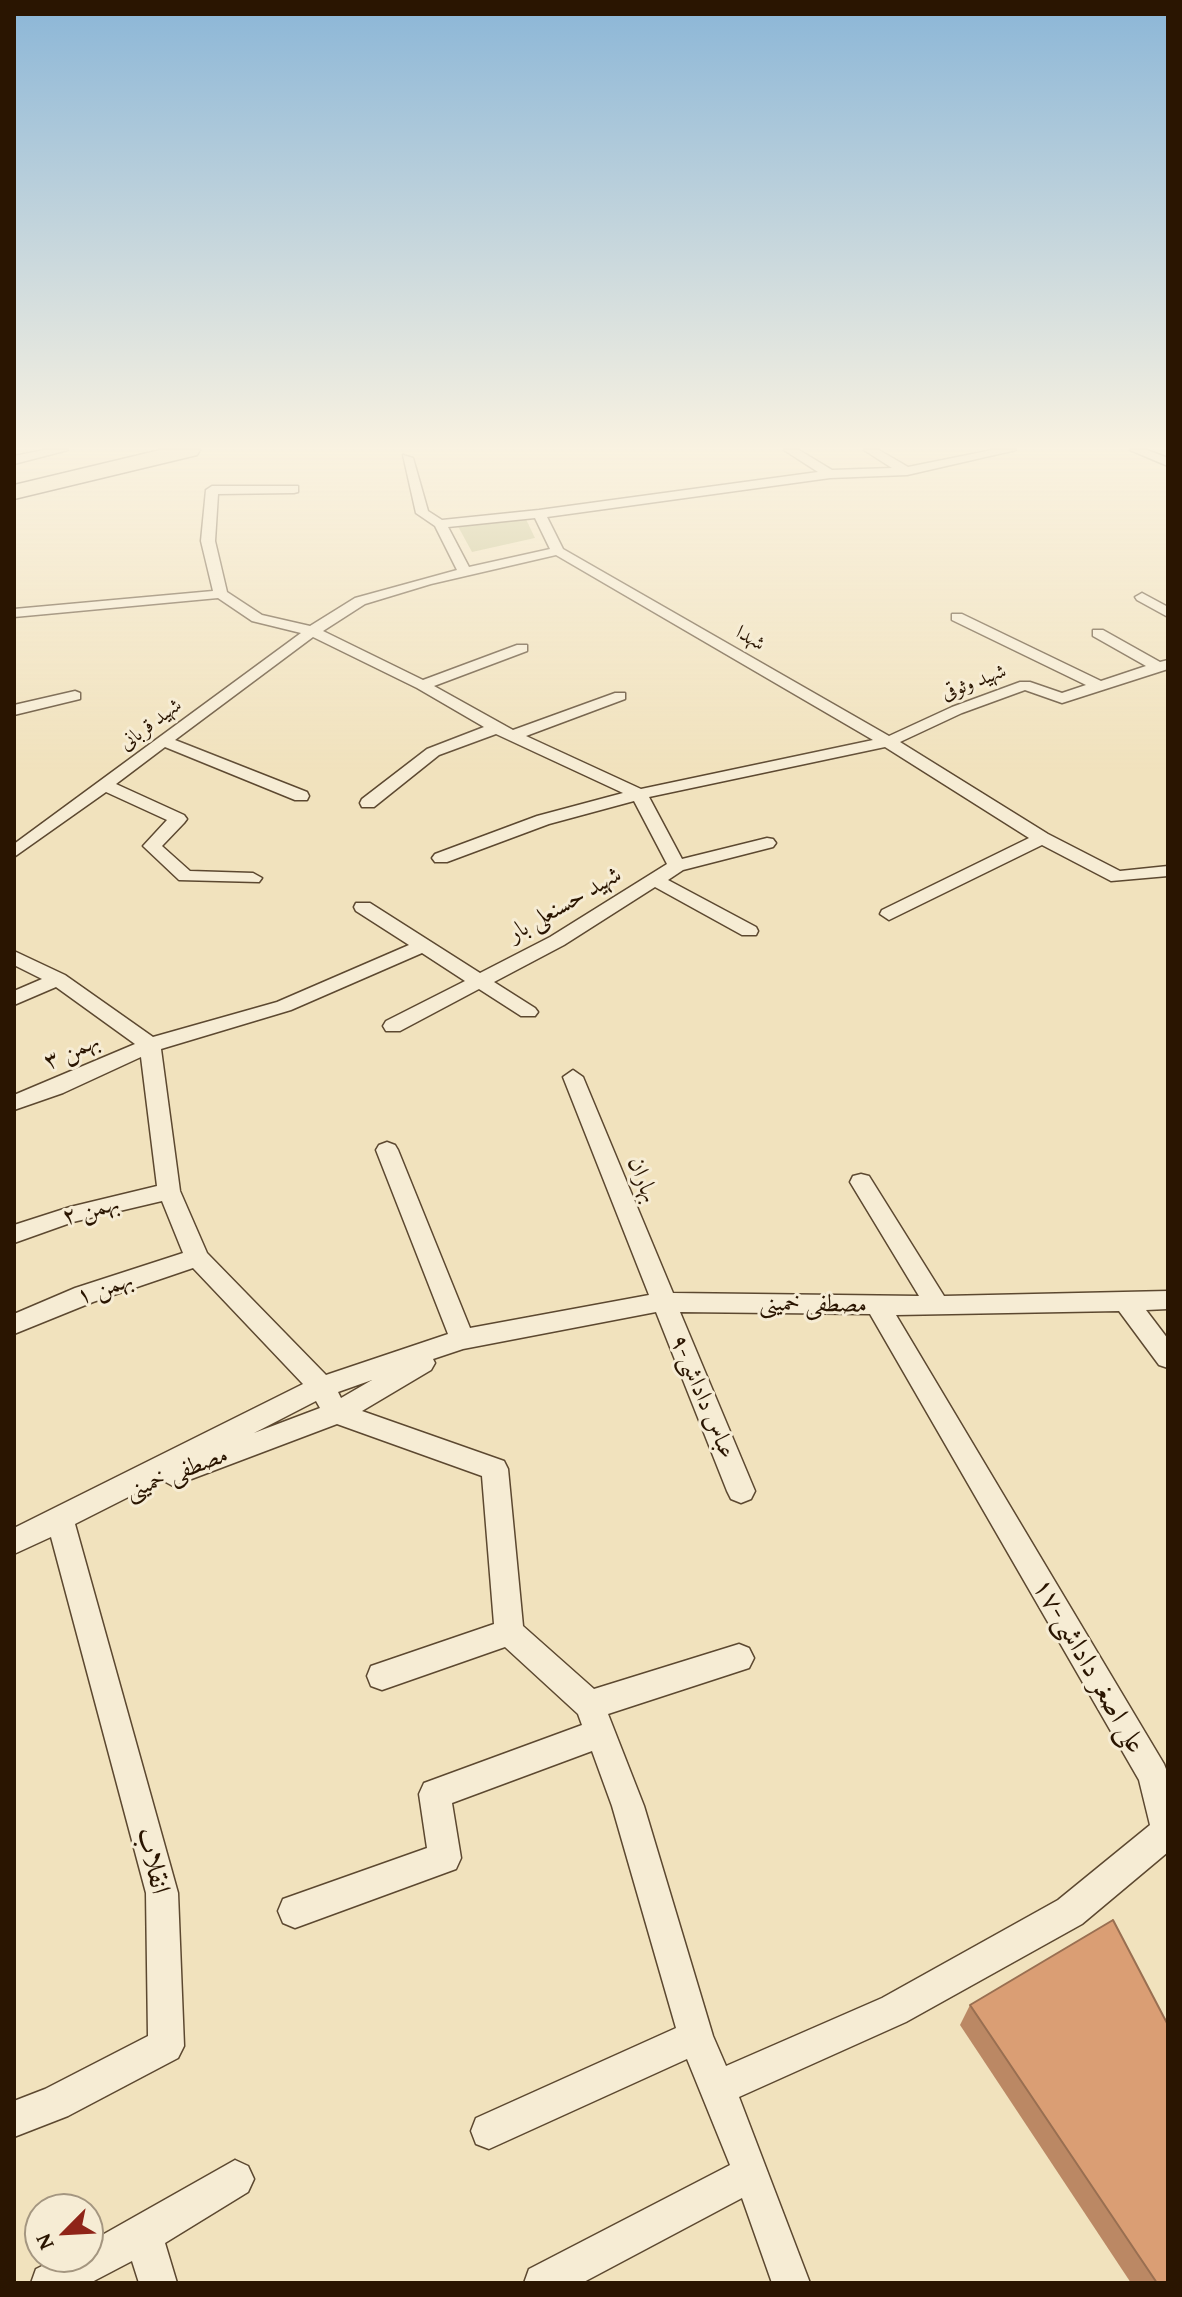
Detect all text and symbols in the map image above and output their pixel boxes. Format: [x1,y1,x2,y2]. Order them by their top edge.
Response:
street label: شهدا [731,621,769,657]
street label: شهید وثوقی [938,660,1010,706]
street label: شهید قربانی [115,694,187,756]
street label: شهید حسنعلی بار [503,861,627,949]
street label: بهمن ۳ [40,1027,104,1077]
street label: بهاران [620,1153,664,1207]
street label: بهمن ۲ [59,1190,123,1232]
street label: بهمن ۱ [73,1266,137,1312]
street label: مصطفی خمینی [759,1290,867,1320]
street label: عباس داداشی-۹ [663,1331,741,1463]
street label: مصطفی خمینی [122,1441,232,1507]
street label: علی اصغر داداشی-۱۷ [1024,1572,1152,1760]
street label: انقلاب [128,1824,176,1898]
north arrow [24,2193,104,2273]
text: N [26,2229,62,2255]

